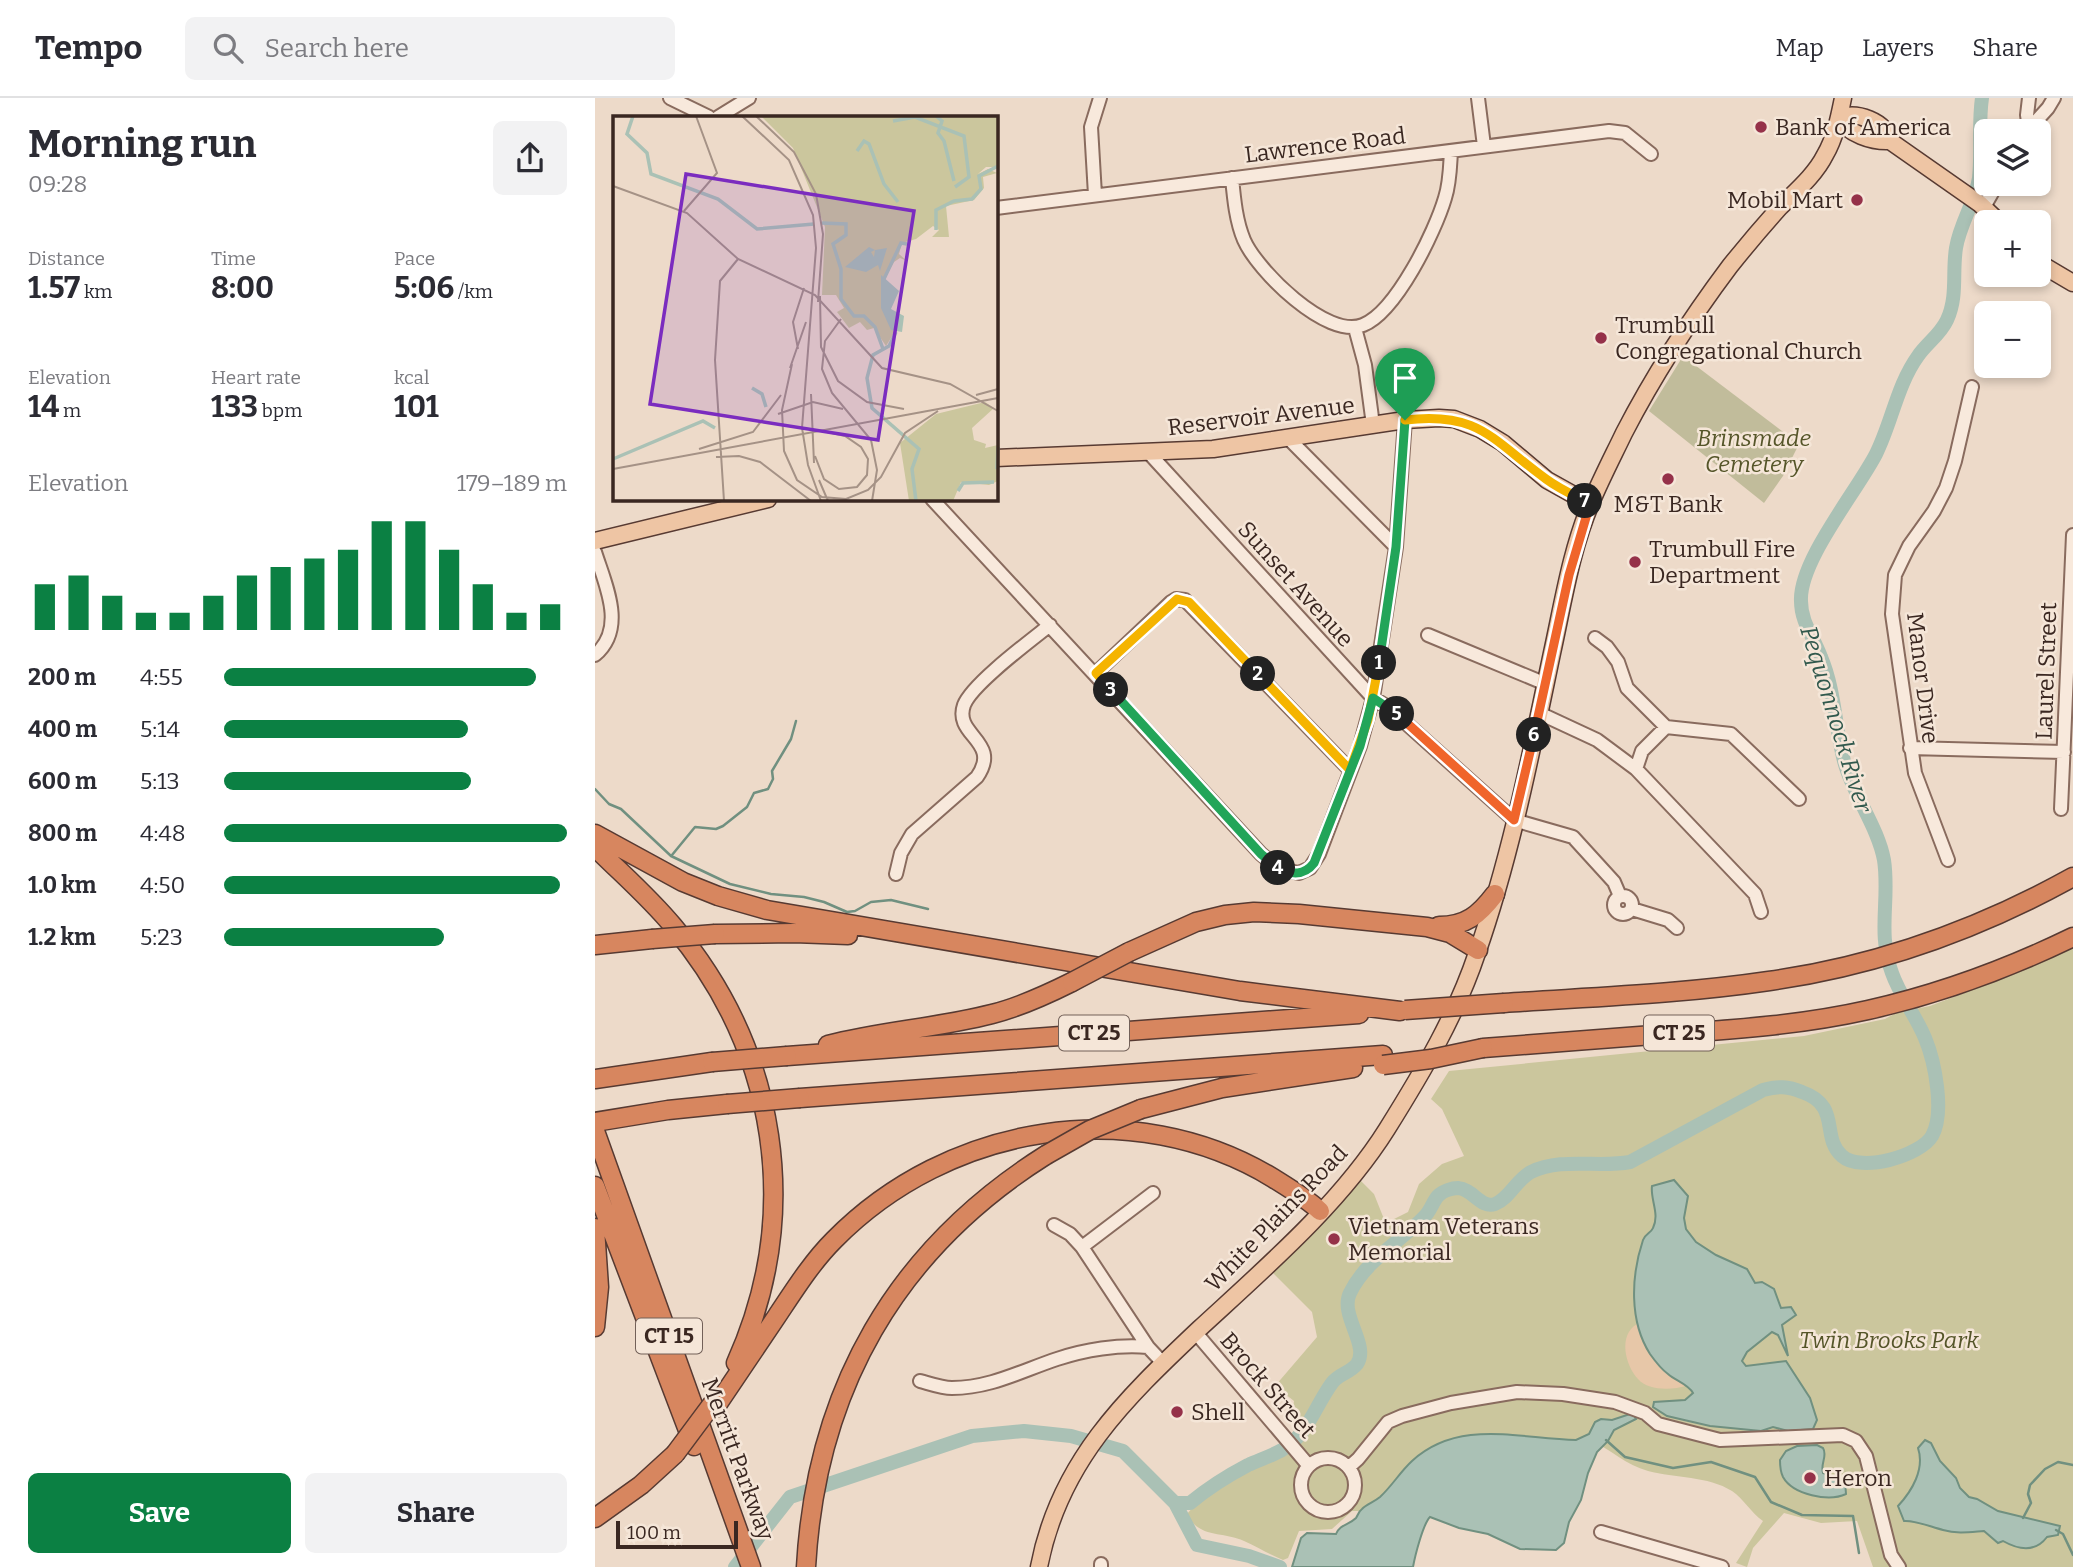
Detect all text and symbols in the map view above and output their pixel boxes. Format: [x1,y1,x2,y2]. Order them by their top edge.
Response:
search box [185,17,675,80]
text: Tempo [35,28,143,68]
icon: search [209,29,247,67]
text: Search here [265,33,409,64]
text: Map [1776,34,1824,62]
text: Layers [1862,34,1934,62]
text: Share [1972,34,2038,62]
place label: Bank of America [1775,113,1951,141]
inset map [613,116,997,500]
marker: Bank of America [1753,119,1769,135]
map controls [1974,119,2051,378]
button: layers [1974,119,2051,196]
text: Morning run [28,121,256,167]
button: share [493,121,567,195]
street label: Lawrence Road [1243,121,1407,169]
text: 09:28 [28,170,87,198]
place label: Mobil Mart [1727,186,1843,214]
marker: Mobil Mart [1849,192,1865,208]
button: + [1974,210,2051,287]
text: Distance [28,247,105,270]
text: Time [211,247,256,270]
text: Pace [394,247,435,270]
text: 1.57 [28,270,80,306]
text: 8:00 [211,270,274,306]
text: 5:06 [394,270,454,306]
text: km [80,280,113,303]
text: /km [454,280,493,303]
button: − [1974,301,2051,378]
place label: Trumbull Congregational Church [1615,311,1862,365]
marker: Trumbull Congregational Church [1593,330,1609,346]
pin [1375,348,1435,420]
icon: arrive [1386,359,1424,397]
text: Elevation [28,366,111,389]
text: Heart rate [211,366,301,389]
text: kcal [394,366,429,389]
text: 14 [28,389,59,425]
text: 133 [211,389,258,425]
text: 101 [394,389,439,425]
street label: Reservoir Avenue [1166,391,1356,441]
text: m [59,399,81,422]
text: bpm [258,399,302,422]
park label: Brinsmade Cemetery [1697,424,1812,478]
text: Elevation [28,469,128,497]
text: 179–189 m [457,469,567,497]
marker: M&T Bank [1660,471,1676,487]
pin: 7 [1567,484,1602,518]
text: 7 [1579,489,1590,512]
place label: M&T Bank [1614,490,1722,518]
street label: Sunset Avenue [1232,515,1360,653]
place label: Trumbull Fire Department [1649,535,1795,589]
marker: Trumbull Fire Department [1627,554,1643,570]
street label: Laurel Street [2030,602,2062,740]
street label: Manor Drive [1901,611,1945,745]
water label: Pequonnock River [1794,622,1878,817]
pin: 1 [1361,646,1397,680]
text: 1 [1374,651,1383,674]
pin: 2 [1241,656,1275,692]
text: 2 [1252,662,1263,685]
text: 200 m [28,663,96,691]
text: 4:55 [140,663,183,691]
pin: 3 [1093,672,1129,708]
text: 3 [1105,678,1116,701]
pin: 5 [1379,696,1415,732]
text: 5 [1391,702,1402,725]
text: 400 m [28,715,97,743]
text: 5:14 [140,715,180,743]
pin: 6 [1517,718,1551,752]
text: 6 [1528,723,1539,746]
text: 600 m [28,767,97,795]
text: 5:13 [140,767,180,795]
text: 800 m [28,819,97,847]
text: 4:48 [140,819,186,847]
pin: 4 [1261,850,1295,886]
text: 4 [1272,856,1283,879]
text: 1.0 km [28,871,97,899]
text: 4:50 [140,871,185,899]
text: 1.2 km [28,923,96,951]
text: 5:23 [140,923,183,951]
road number: CT 25 [1059,1016,1129,1051]
road number: CT 25 [1644,1016,1714,1051]
street label: White Plains Road [1199,1139,1353,1297]
place label: Vietnam Veterans Memorial [1348,1212,1539,1266]
marker: Vietnam Veterans Memorial [1326,1231,1342,1247]
road number: CT 15 [636,1318,702,1354]
street label: Brock Street [1214,1326,1322,1444]
park label: Twin Brooks Park [1799,1326,1979,1354]
street label: Merritt Parkway [696,1374,781,1545]
place label: Shell [1191,1398,1245,1426]
marker: Shell [1169,1404,1185,1420]
place label: Heron [1824,1464,1892,1492]
marker: Heron [1802,1470,1818,1486]
button: Save [28,1473,291,1553]
button: Share [305,1473,567,1553]
scale bar [616,1518,739,1550]
text: 100 m [627,1521,681,1544]

